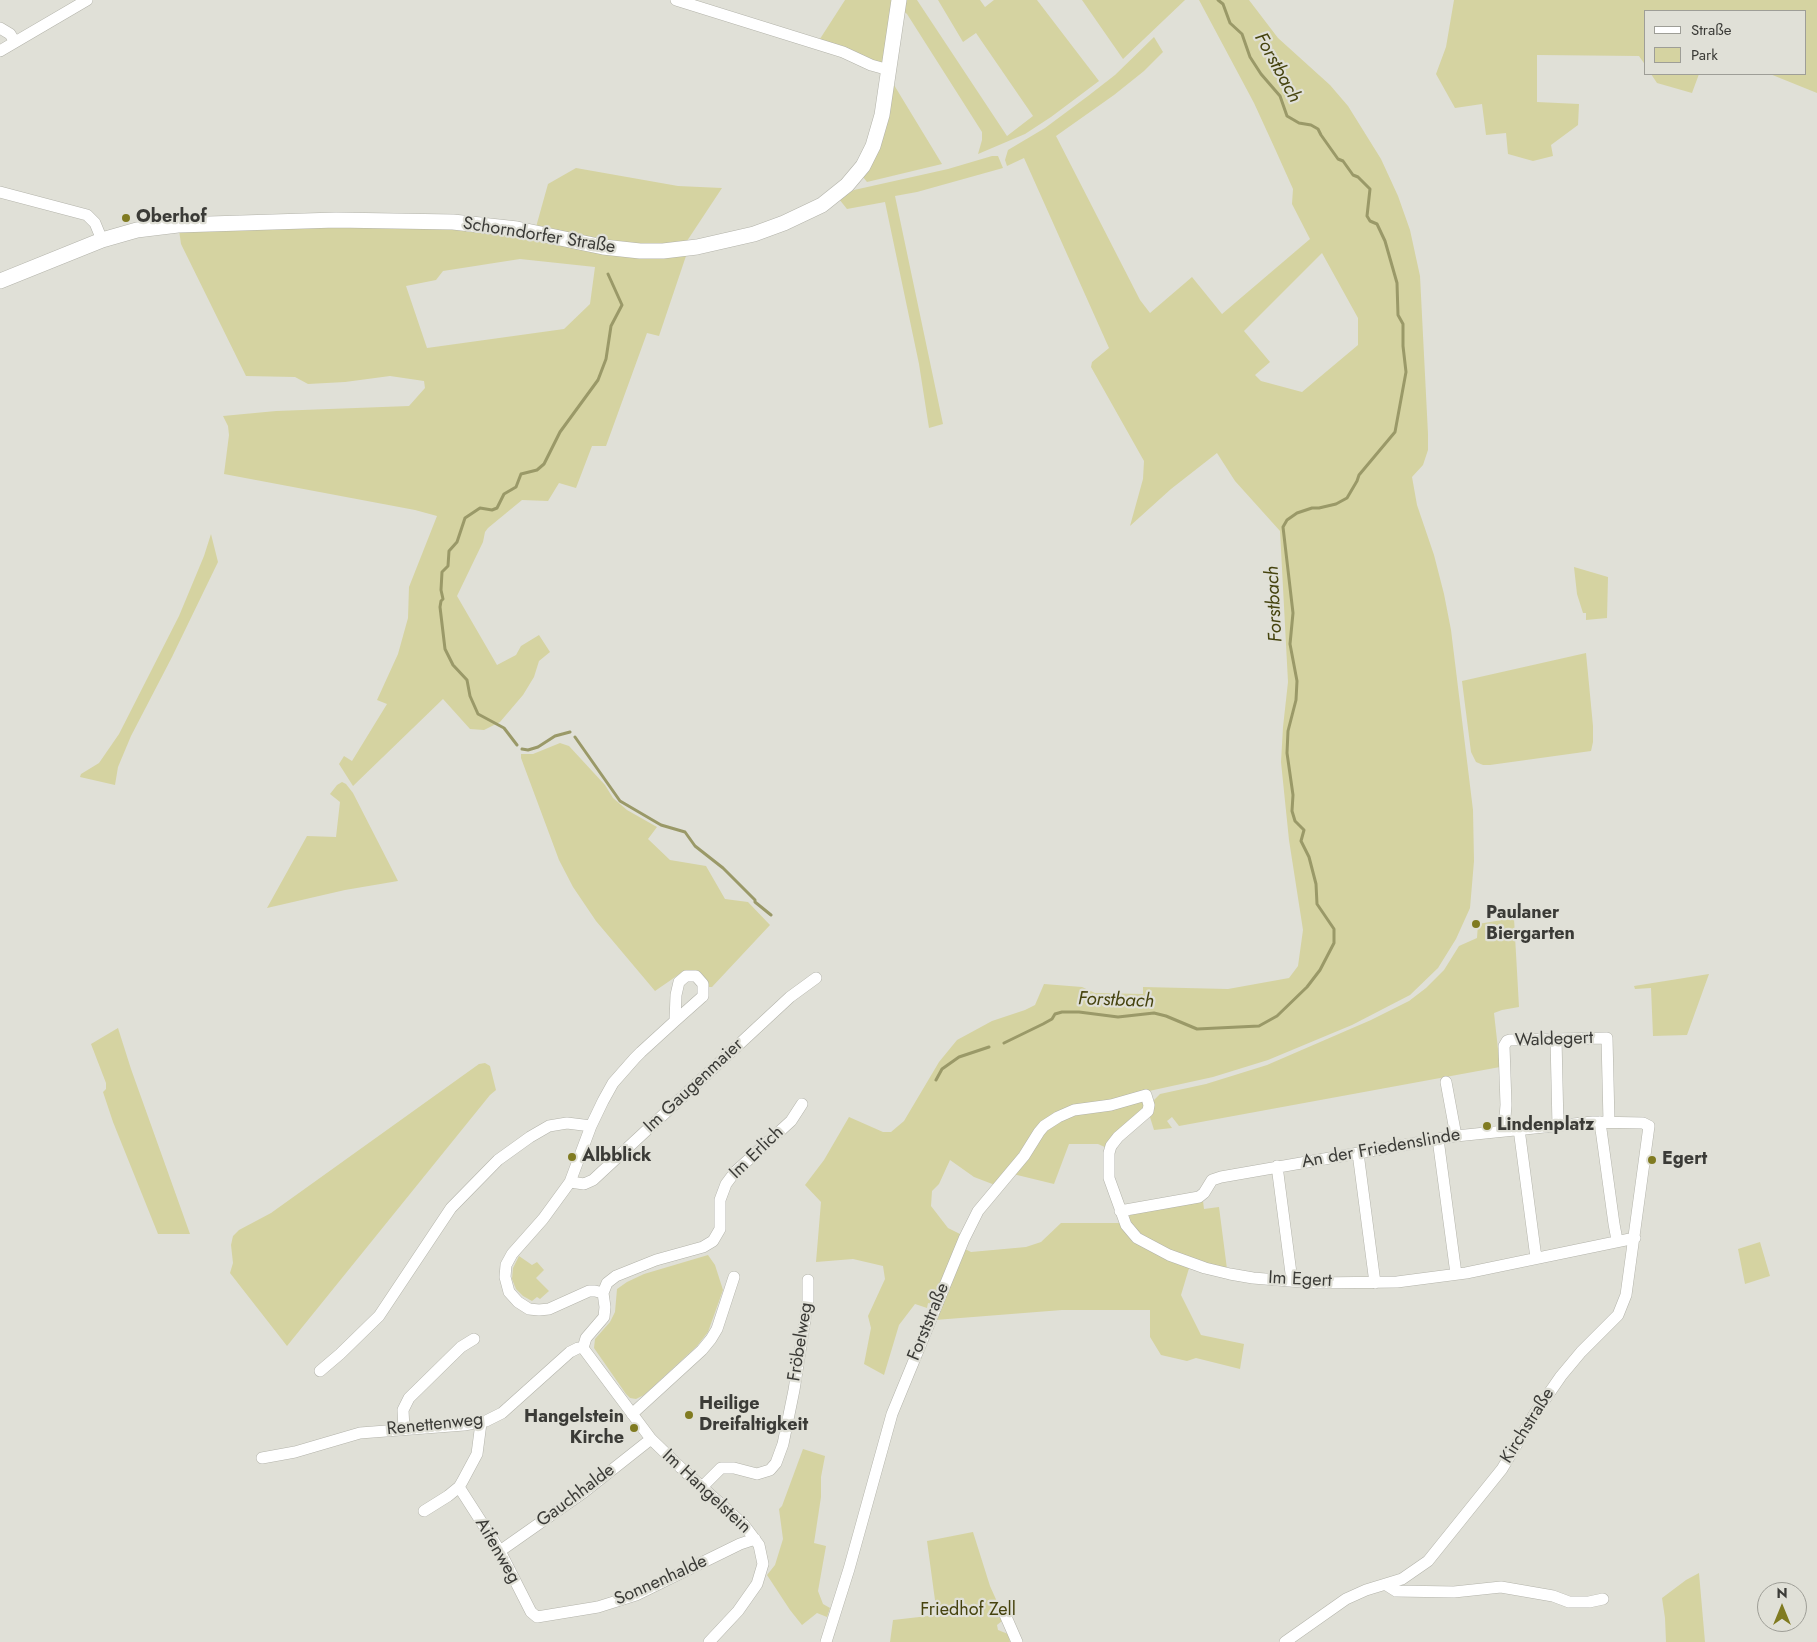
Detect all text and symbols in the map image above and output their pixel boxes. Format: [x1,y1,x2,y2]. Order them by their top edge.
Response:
legend [1644,10,1807,75]
text: Straße [1691,19,1731,41]
water label: Forstbach [1249,29,1305,107]
text: Park [1691,44,1718,66]
place label: Oberhof [136,207,207,229]
marker: Oberhof [120,212,132,224]
street label: Schorndorfer Straße [461,213,617,259]
water label: Forstbach [1262,565,1288,643]
place label: Paulaner Biergarten [1486,903,1575,946]
marker: Paulaner Biergarten [1470,918,1482,930]
water label: Forstbach [1077,988,1155,1014]
street label: Waldegert [1514,1028,1594,1052]
street label: Im Gaugenmaier [640,1035,748,1137]
place label: Lindenplatz [1497,1115,1594,1137]
marker: Lindenplatz [1481,1120,1493,1132]
street label: Im Erlich [725,1122,789,1184]
street label: An der Friedenslinde [1300,1124,1462,1174]
place label: Albblick [582,1146,651,1168]
place label: Egert [1662,1149,1707,1171]
marker: Albblick [566,1151,578,1163]
marker: Egert [1646,1154,1658,1166]
street label: Im Egert [1268,1268,1332,1292]
street label: Forststraße [904,1280,954,1364]
street label: Fröbelweg [784,1301,818,1383]
street label: Kirchstraße [1496,1384,1560,1468]
place label: Heilige Dreifaltigkeit [699,1394,808,1436]
place label: Hangelstein Kirche [524,1407,624,1450]
street label: Renettenweg [386,1409,484,1441]
marker: Heilige Dreifaltigkeit [683,1409,695,1421]
marker: Hangelstein Kirche [628,1422,640,1434]
street label: Im Hangelstein [657,1445,755,1539]
street label: Gauchhalde [533,1460,619,1532]
street label: Aifenweg [470,1514,524,1588]
street label: Sonnenhalde [611,1551,711,1611]
north arrow [1757,1582,1807,1632]
text: N [1776,1583,1788,1603]
park label: Friedhof Zell [920,1600,1016,1622]

